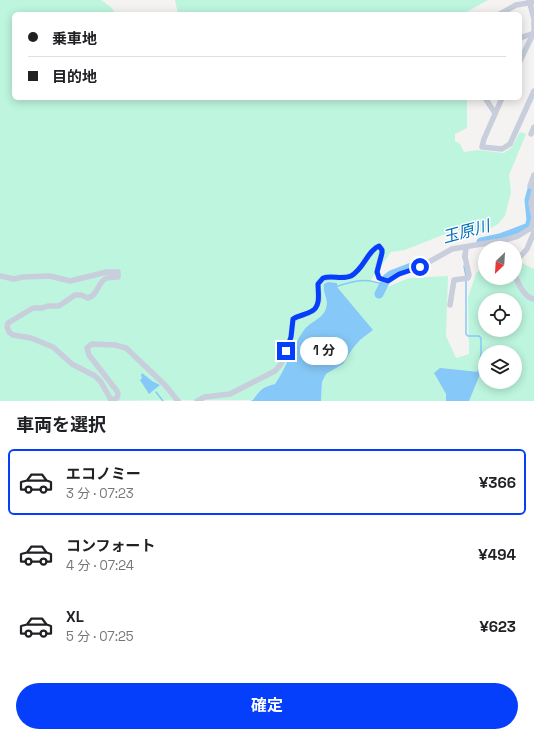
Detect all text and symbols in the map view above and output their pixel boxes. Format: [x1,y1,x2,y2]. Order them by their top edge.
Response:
text: 乗車地 [52,29,97,48]
text: 目的地 [52,67,97,86]
water label: 玉原川 [440,215,494,248]
north arrow [478,241,522,285]
map controls [478,241,522,389]
route start [411,258,429,276]
button: locate [478,293,522,337]
callout: 1 分 [300,337,348,365]
route end [277,342,295,360]
text: 1 分 [313,342,335,359]
button: layers [478,345,522,389]
text: 車両を選択 [16,413,106,436]
icon: car [18,464,54,500]
text: エコノミー [66,464,141,483]
text: ¥366 [479,473,516,492]
text: 3 分 · 07:23 [66,485,134,502]
icon: car [18,536,54,572]
text: コンフォート [66,536,156,555]
text: ¥494 [478,545,516,564]
text: 4 分 · 07:24 [66,557,134,574]
text: XL [66,607,84,626]
icon: car [18,608,54,644]
text: ¥623 [479,617,516,636]
text: 5 分 · 07:25 [66,628,134,645]
button: 確定 [16,683,518,729]

